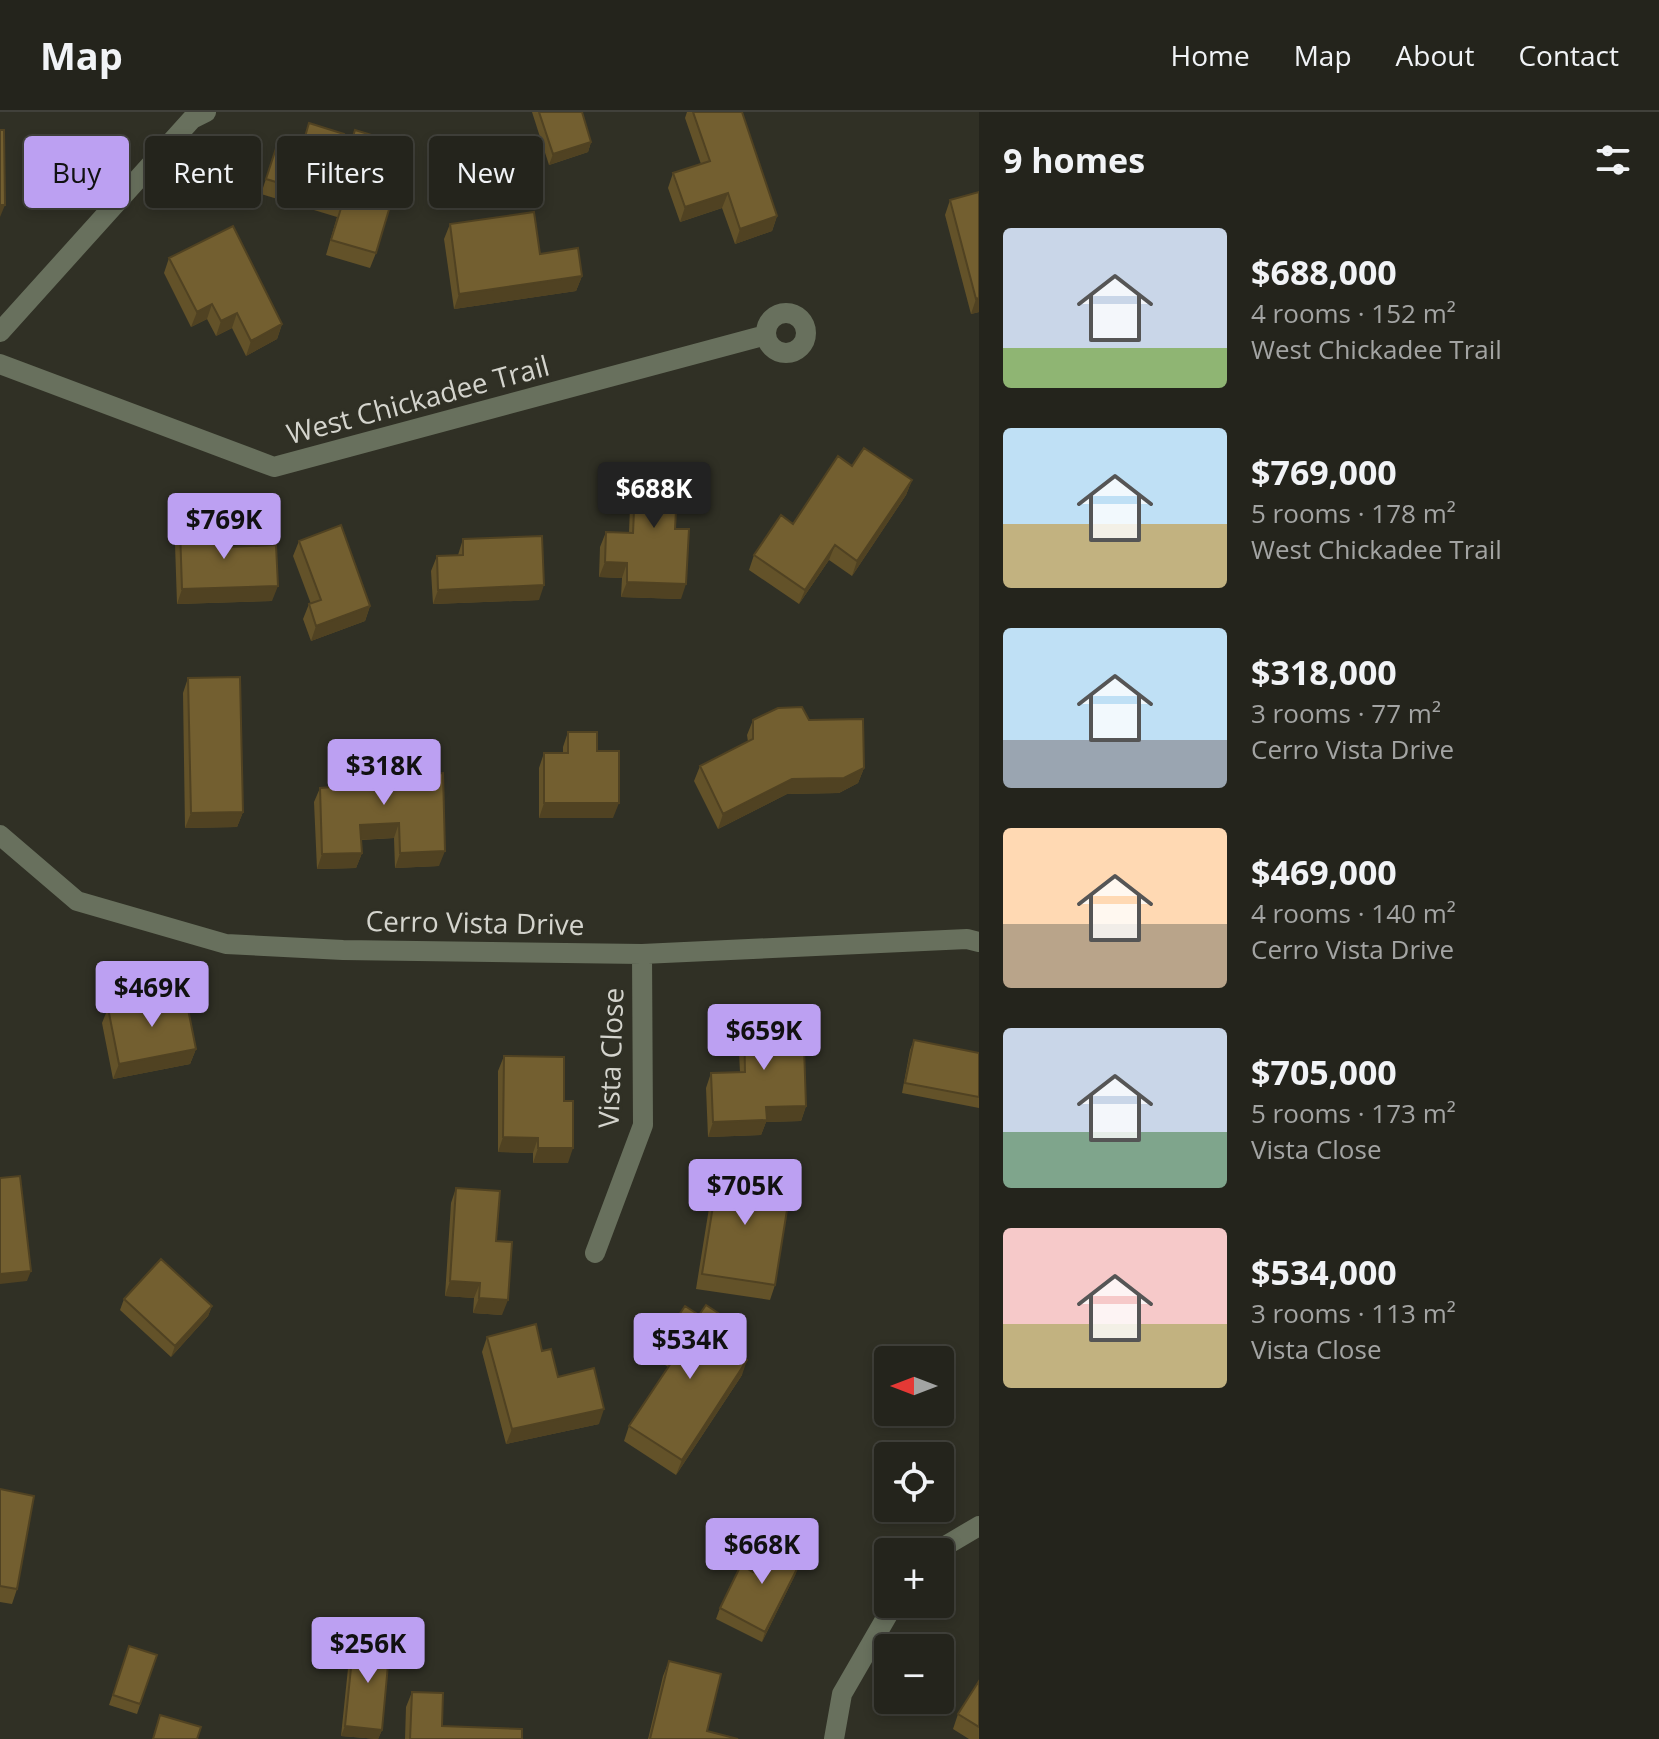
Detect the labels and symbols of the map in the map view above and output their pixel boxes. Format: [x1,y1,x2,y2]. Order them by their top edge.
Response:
street label: West Chickadee Trail [282,346,553,452]
pin: $688K [598,462,710,530]
pin: $769K [168,493,280,561]
pin: $318K [328,739,440,807]
street label: Cerro Vista Drive [365,901,585,943]
pin: $469K [96,961,208,1029]
street label: Vista Close [589,987,631,1129]
pin: $659K [708,1004,820,1072]
pin: $705K [689,1159,801,1227]
pin: $534K [634,1313,746,1381]
north arrow [874,1346,954,1426]
pin: $668K [706,1518,818,1586]
pin: $256K [312,1617,424,1685]

